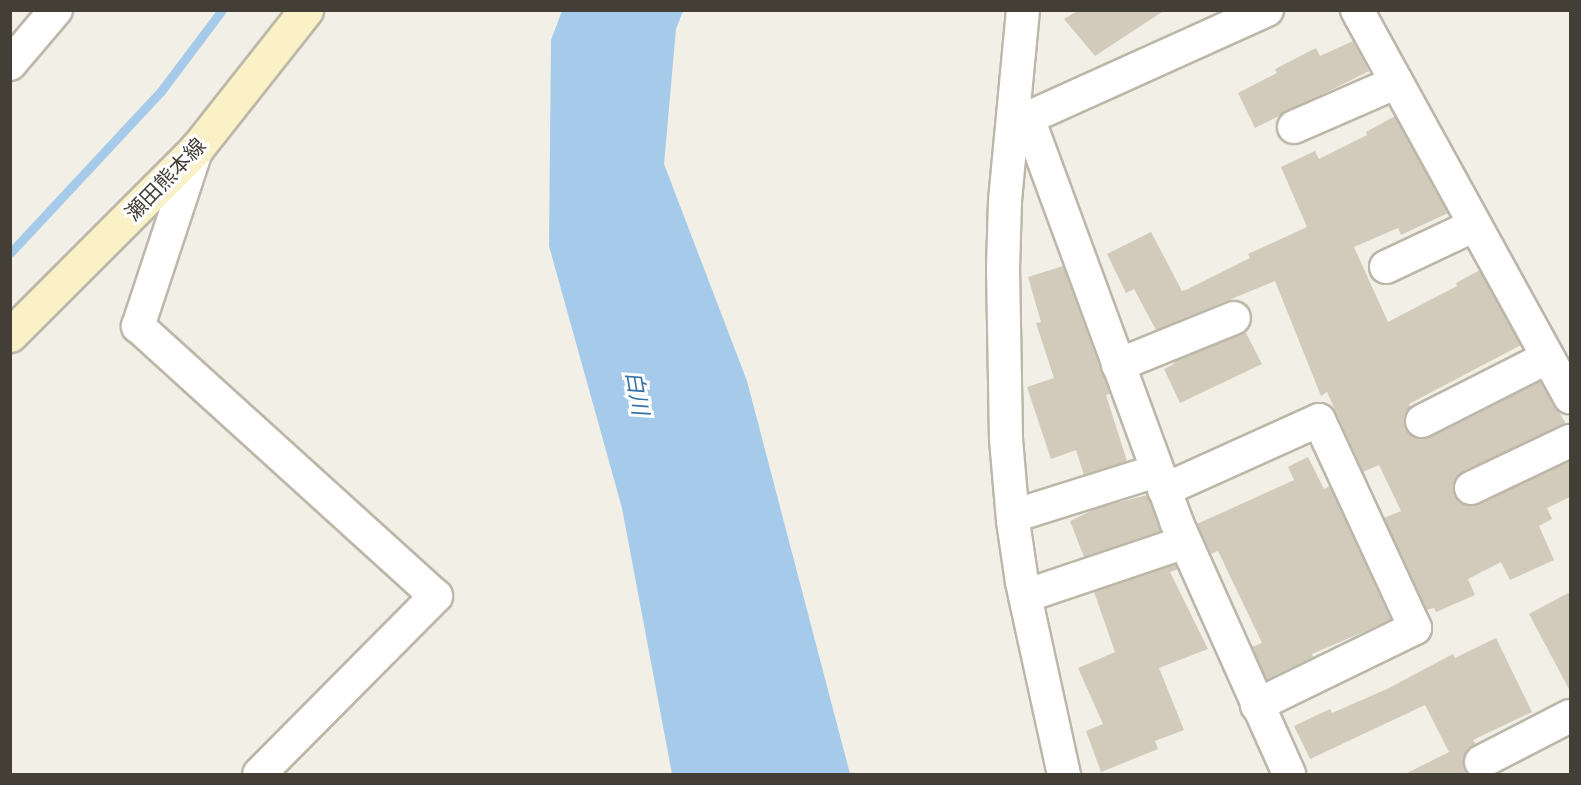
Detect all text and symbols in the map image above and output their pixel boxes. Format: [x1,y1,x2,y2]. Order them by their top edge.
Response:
street label: 瀬田熊本線 [119,132,211,226]
water label: 白川 [620,369,654,417]

